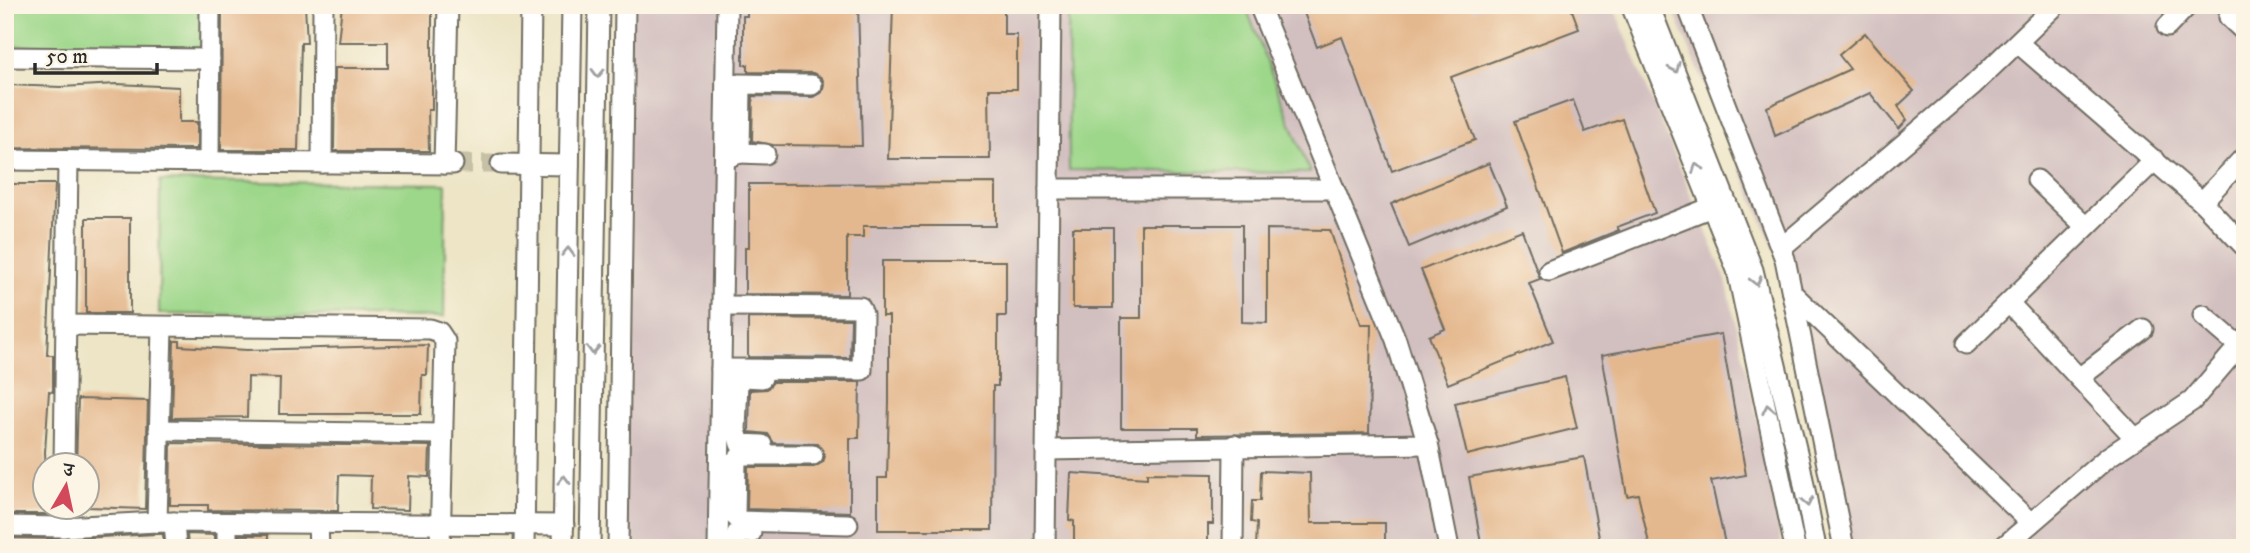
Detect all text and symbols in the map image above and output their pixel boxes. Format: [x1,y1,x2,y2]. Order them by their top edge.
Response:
scale bar [35,32,158,76]
text: 50 m [46,44,88,70]
one-way arrow [1666,62,1680,74]
one-way arrow [590,68,605,79]
one-way arrow [1691,162,1705,174]
one-way arrow [560,246,576,257]
one-way arrow [1747,275,1762,287]
one-way arrow [585,345,601,356]
one-way arrow [1761,403,1776,415]
north arrow [32,452,102,522]
text: उ [60,458,76,483]
one-way arrow [556,474,572,484]
one-way arrow [1799,496,1814,508]

